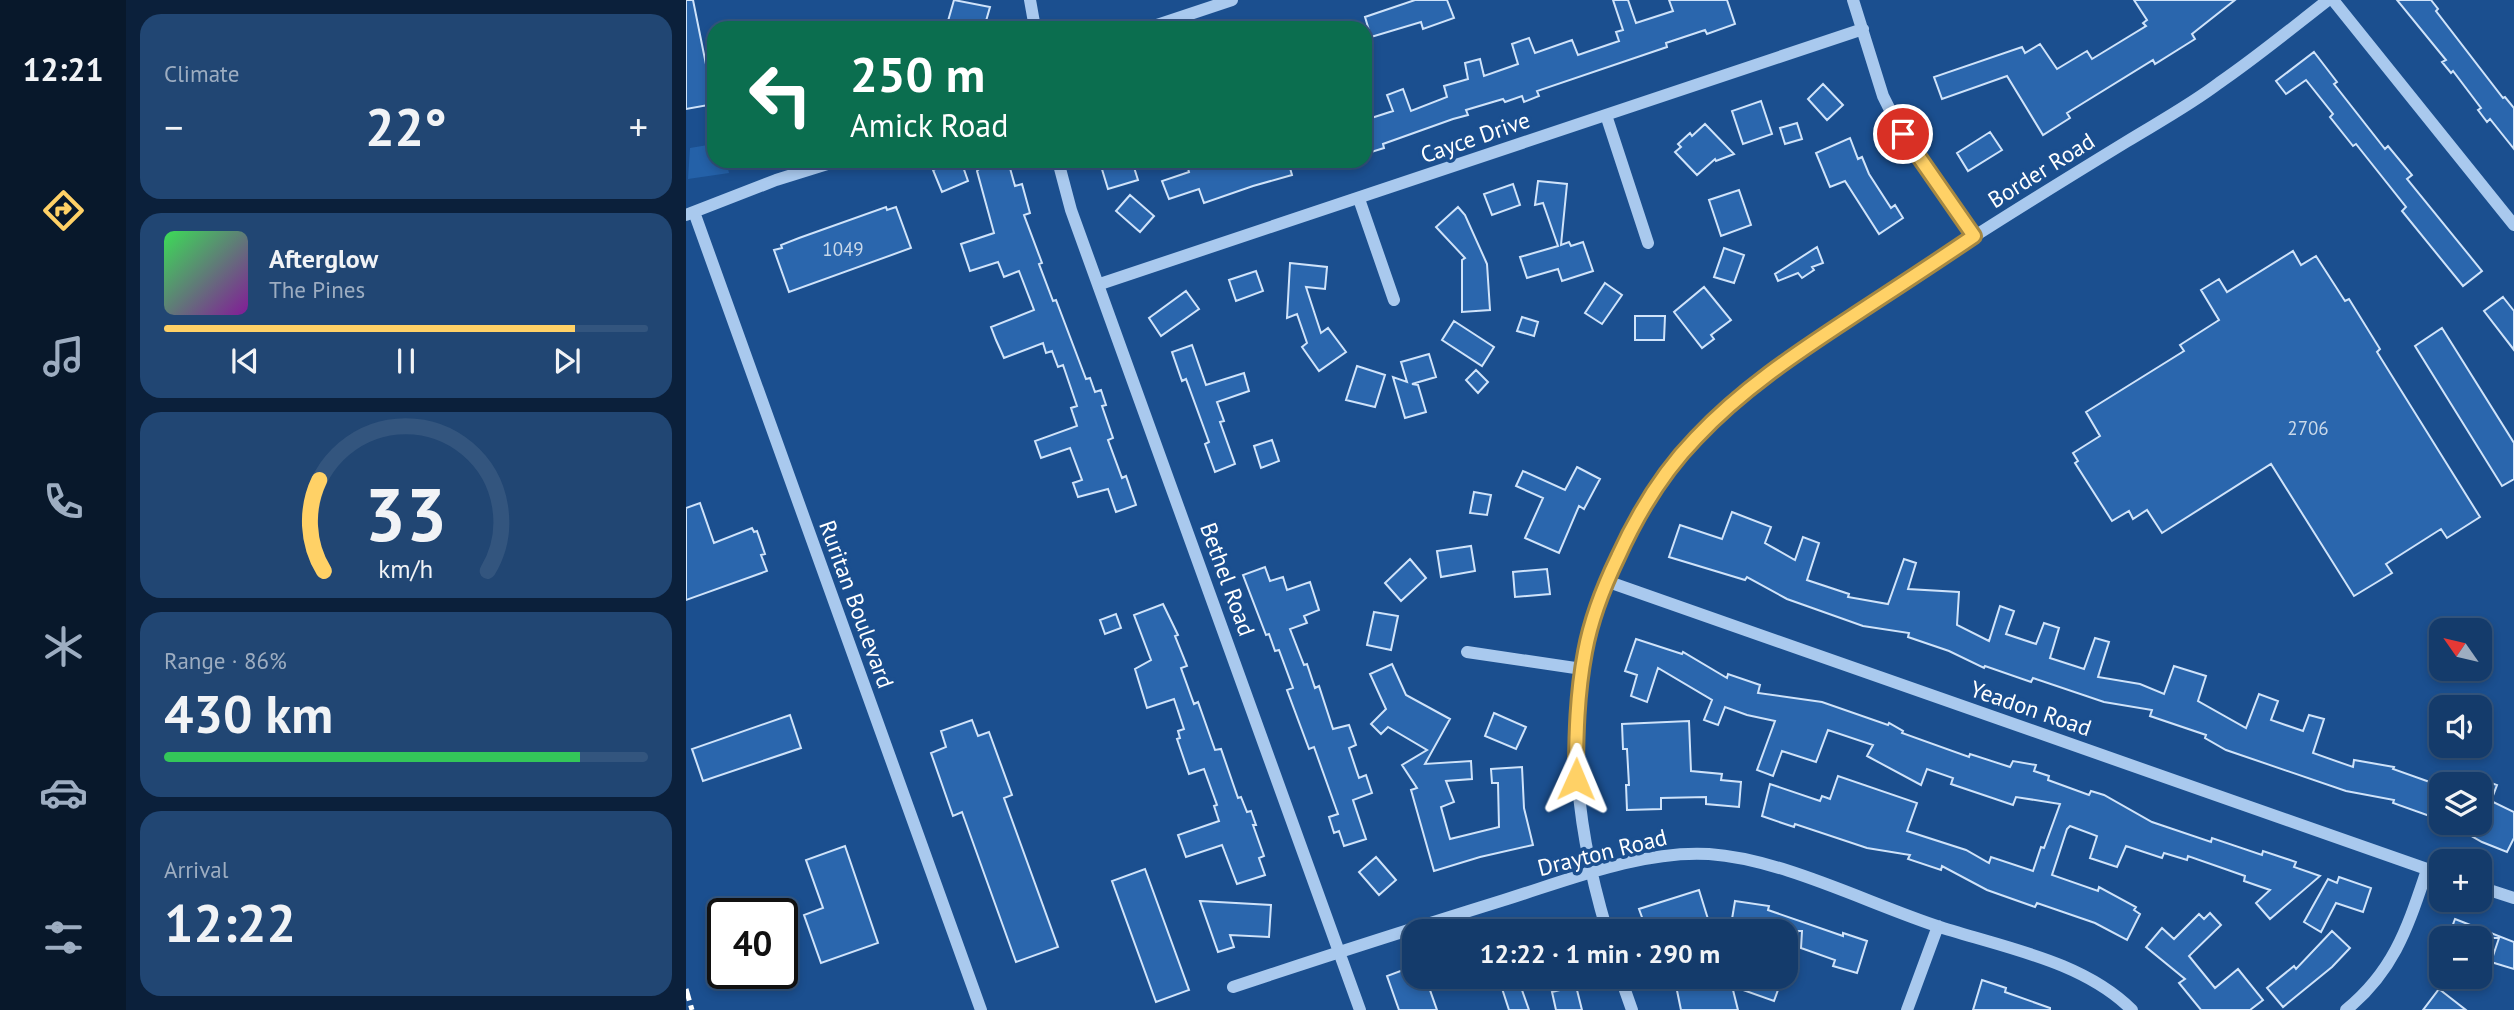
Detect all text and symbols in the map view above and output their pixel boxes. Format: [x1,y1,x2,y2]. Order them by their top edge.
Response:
text: 250 m [850,42,985,106]
text: 12:21 [22,48,104,90]
icon: left [735,49,826,140]
text: Climate [164,59,239,88]
text: 22° [365,93,447,160]
text: − [164,102,183,151]
text: + [629,102,648,151]
text: Amick Road [850,104,1008,146]
pin [1873,104,1933,164]
street label: Cayce Drive [1416,105,1534,169]
icon: arrive [1884,115,1922,153]
street label: Border Road [1982,126,2100,214]
icon: directions [39,186,88,235]
house number: 1049 [822,237,864,261]
text: Afterglow [269,242,378,275]
text: The Pines [269,275,365,304]
icon: music [39,332,88,381]
icon: previous [226,342,264,380]
icon: pause [387,342,425,380]
icon: next [548,342,586,380]
house number: 2706 [2287,416,2329,440]
text: 33 [365,467,447,561]
icon: phone [39,477,88,526]
street label: Ruritan Boulevard [813,516,901,692]
street label: Bethel Road [1194,518,1262,640]
text: km/h [379,553,433,585]
north arrow [2429,618,2492,681]
map controls [2429,618,2492,989]
icon: climate [39,622,88,671]
text: Range · 86% [164,646,287,675]
street label: Yeadon Road [1967,674,2095,742]
text: 430 km [164,680,333,747]
button: sound [2429,695,2492,758]
position arrow [1539,742,1613,816]
icon: car [39,768,88,817]
button: layers [2429,772,2492,835]
street label: Drayton Road [1534,822,1670,882]
button: + [2429,849,2492,912]
text: Arrival [164,855,228,884]
text: 12:22 [164,889,296,956]
speed limit sign: 40 [707,898,798,989]
icon: filters [39,913,88,962]
button: − [2429,926,2492,989]
text: 12:22 · 1 min · 290 m [1480,937,1720,970]

